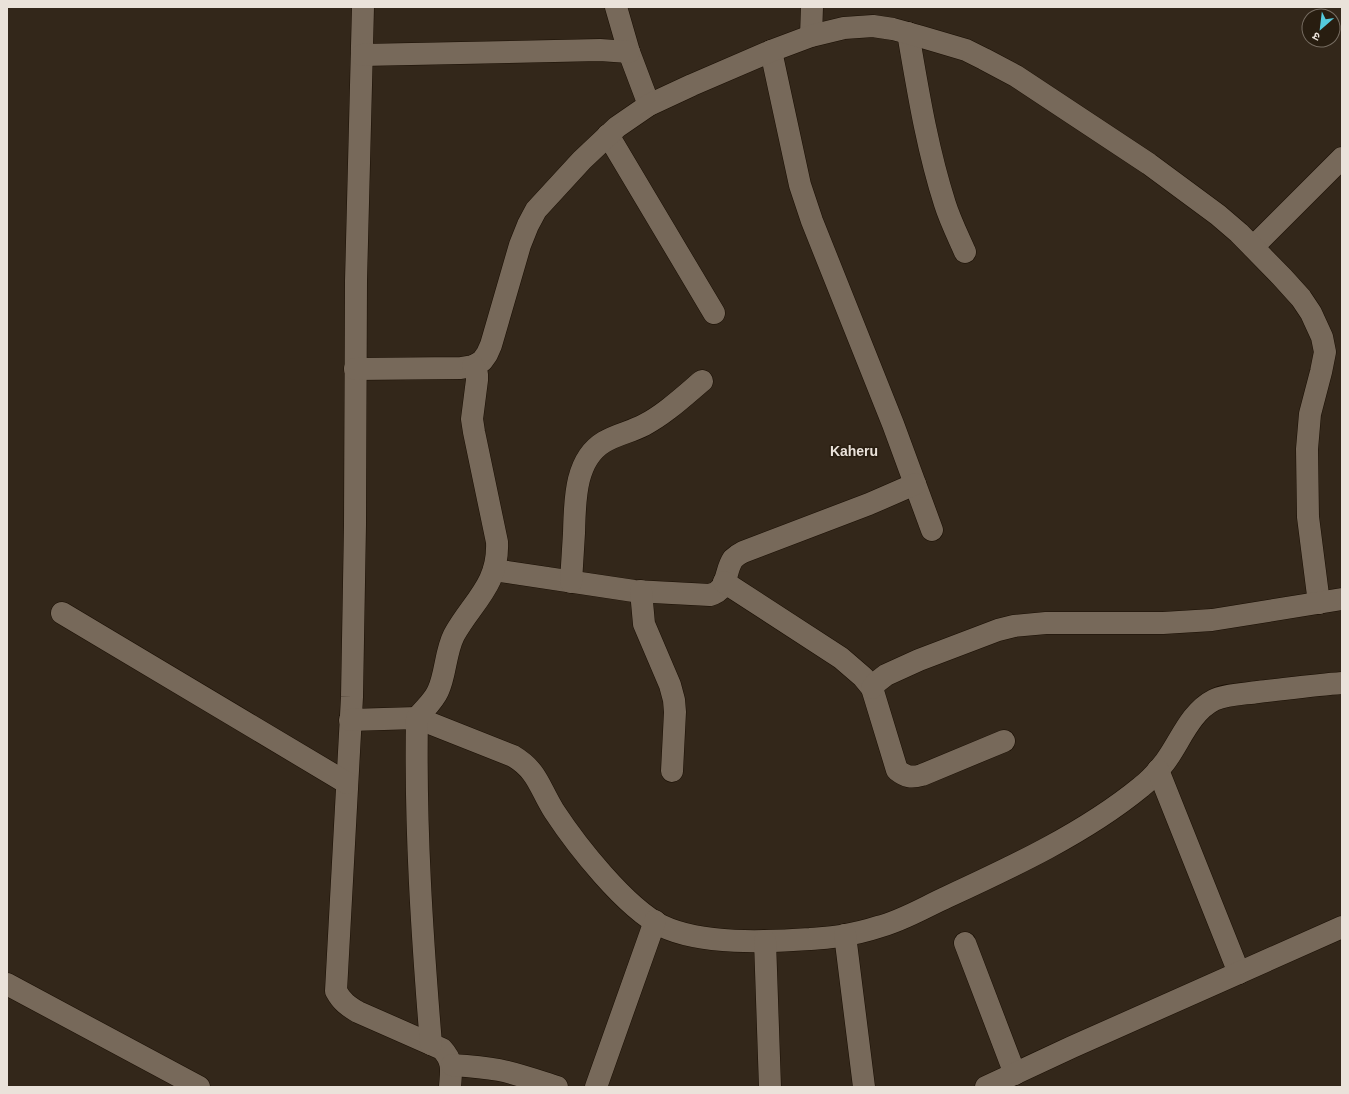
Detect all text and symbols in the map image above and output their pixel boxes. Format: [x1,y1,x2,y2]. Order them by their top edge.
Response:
north arrow [1301,8,1341,48]
text: उ [1310,30,1322,44]
district label: Kaheru [830,443,878,459]

